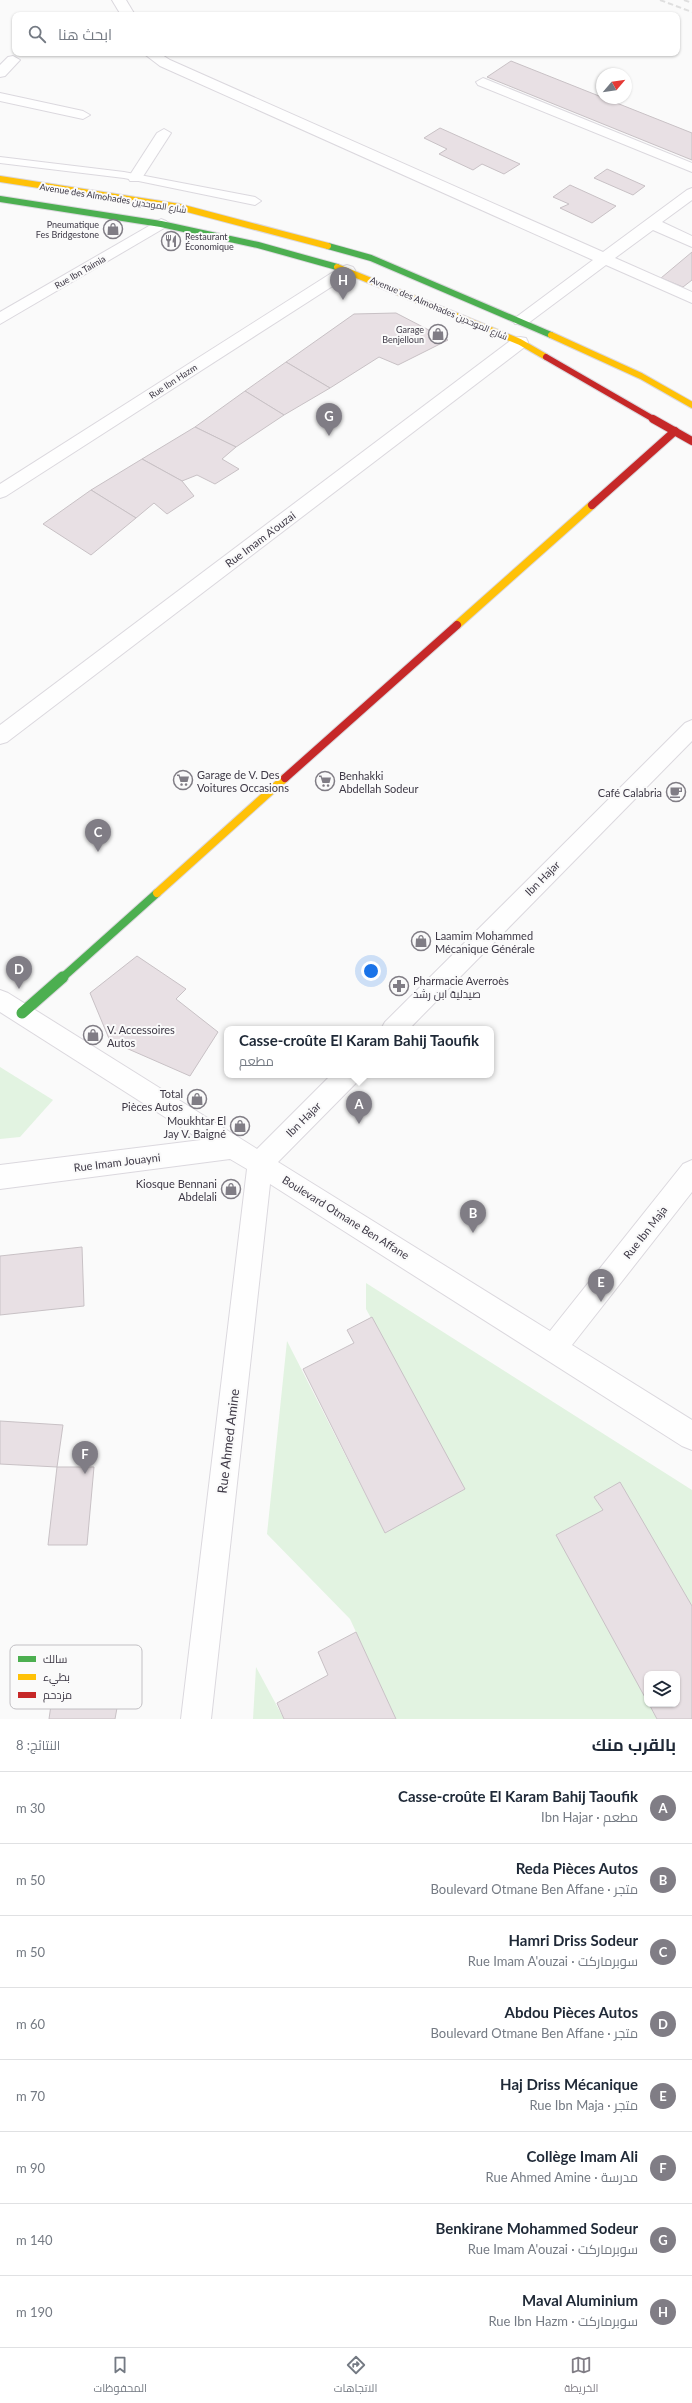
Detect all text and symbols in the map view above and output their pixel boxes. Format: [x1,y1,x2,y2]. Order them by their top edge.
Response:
search box [12,12,680,56]
icon: search [26,23,48,45]
text: ابحث هنا [58,25,112,43]
north arrow [596,68,632,104]
street label: Avenue des Almohades شارع الموحدين [39,181,187,216]
shop icon: Pneumatique Fes Bridgestone [102,218,124,240]
place label: Pneumatique Fes Bridgestone [36,219,99,240]
restaurant icon: Restaurant Économique [160,230,182,252]
place label: Restaurant Économique [185,231,234,252]
street label: Rue Ibn Taimia [53,253,107,291]
pin: H [330,267,356,300]
street label: Avenue des Almohades شارع الموحدين [368,274,509,343]
shop icon: Garage Benjelloun [427,323,449,345]
place label: Garage Benjelloun [382,324,424,345]
street label: Rue Ibn Hazm [147,361,199,401]
pin: G [316,403,342,436]
street label: Rue Imam A'ouzai [222,508,298,570]
place label: Garage de V. Des Voitures Occasions [197,768,289,794]
supermarket icon: Garage de V. Des Voitures Occasions [172,769,194,791]
place label: Benhakki Abdellah Sodeur [339,769,418,795]
supermarket icon: Benhakki Abdellah Sodeur [314,770,336,792]
cafe icon: Café Calabria [665,781,687,803]
place label: Café Calabria [598,786,662,799]
pin: C [85,819,111,852]
street label: Ibn Hajar [522,858,562,898]
place label: Laamim Mohammed Mécanique Générale [435,929,535,955]
shop icon: Laamim Mohammed Mécanique Générale [410,930,432,952]
pin: D [6,956,32,989]
your location [361,961,381,981]
place label: Pharmacie Averroès صيدلية ابن رشد [413,974,509,1001]
pharmacy icon: Pharmacie Averroès صيدلية ابن رشد [388,975,410,997]
place label: V. Accessoires Autos [107,1023,175,1049]
shop icon: V. Accessoires Autos [82,1024,104,1046]
popup [224,1026,494,1078]
text: Casse-croûte El Karam Bahij Taoufik [239,1031,479,1049]
text: مطعم [239,1053,274,1069]
place label: Total Pièces Autos [121,1087,183,1113]
shop icon: Total Pièces Autos [186,1088,208,1110]
pin: A [346,1091,372,1124]
street label: Ibn Hajar [283,1099,323,1139]
place label: Moukhtar El Jay V. Baigné [164,1114,226,1140]
shop icon: Moukhtar El Jay V. Baigné [229,1115,251,1137]
street label: Rue Imam Jouayni [73,1150,161,1174]
street label: Boulevard Otmane Ben Affane [280,1173,412,1262]
place label: Kiosque Bennani Abdelali [136,1177,217,1203]
shop icon: Kiosque Bennani Abdelali [220,1178,242,1200]
pin: B [460,1200,486,1233]
street label: Rue Ibn Maja [620,1203,670,1261]
pin: E [588,1269,614,1302]
street label: Rue Ahmed Amine [214,1388,242,1494]
pin: F [72,1441,98,1474]
legend [10,1645,142,1709]
text: سالك [43,1652,67,1665]
text: بطيء [43,1670,70,1686]
map controls [644,1671,680,1707]
button: layers [644,1671,680,1707]
text: مزدحم [43,1688,72,1703]
text: بالقرب منك [592,1734,676,1755]
text: النتائج: 8 [16,1737,60,1753]
text: Casse-croûte El Karam Bahij Taoufik [398,1787,638,1805]
text: 30 m [16,1800,45,1816]
text: A [658,1800,668,1816]
text: مطعم · Ibn Hajar [541,1809,638,1825]
text: Reda Pièces Autos [516,1859,638,1877]
text: 50 m [16,1872,45,1888]
text: B [659,1872,667,1888]
text: متجر · Boulevard Otmane Ben Affane [431,1881,638,1897]
text: Hamri Driss Sodeur [509,1931,638,1949]
text: 50 m [16,1944,45,1960]
text: C [659,1944,667,1960]
text: سوبرماركت · Rue Imam A'ouzai [468,1953,638,1969]
text: Abdou Pièces Autos [504,2003,638,2021]
text: 60 m [16,2016,45,2032]
text: D [658,2016,668,2032]
text: متجر · Boulevard Otmane Ben Affane [431,2025,638,2041]
text: Haj Driss Mécanique [500,2075,638,2093]
text: 70 m [16,2088,45,2104]
text: E [659,2088,667,2104]
text: متجر · Rue Ibn Maja [529,2097,638,2113]
text: Collège Imam Ali [527,2147,638,2165]
text: 90 m [16,2160,45,2176]
text: F [659,2160,667,2176]
text: مدرسة · Rue Ahmed Amine [486,2169,638,2185]
text: Benkirane Mohammed Sodeur [435,2219,638,2237]
text: 140 m [16,2232,53,2248]
text: G [658,2232,668,2248]
text: سوبرماركت · Rue Imam A'ouzai [468,2241,638,2257]
text: Maval Aluminium [522,2291,638,2309]
text: 190 m [16,2304,53,2320]
text: H [658,2304,668,2320]
text: سوبرماركت · Rue Ibn Hazm [488,2313,638,2329]
tab: المحفوظات [93,2354,147,2398]
tab: الاتجاهات [334,2354,377,2398]
tab: الخريطة [564,2354,599,2398]

